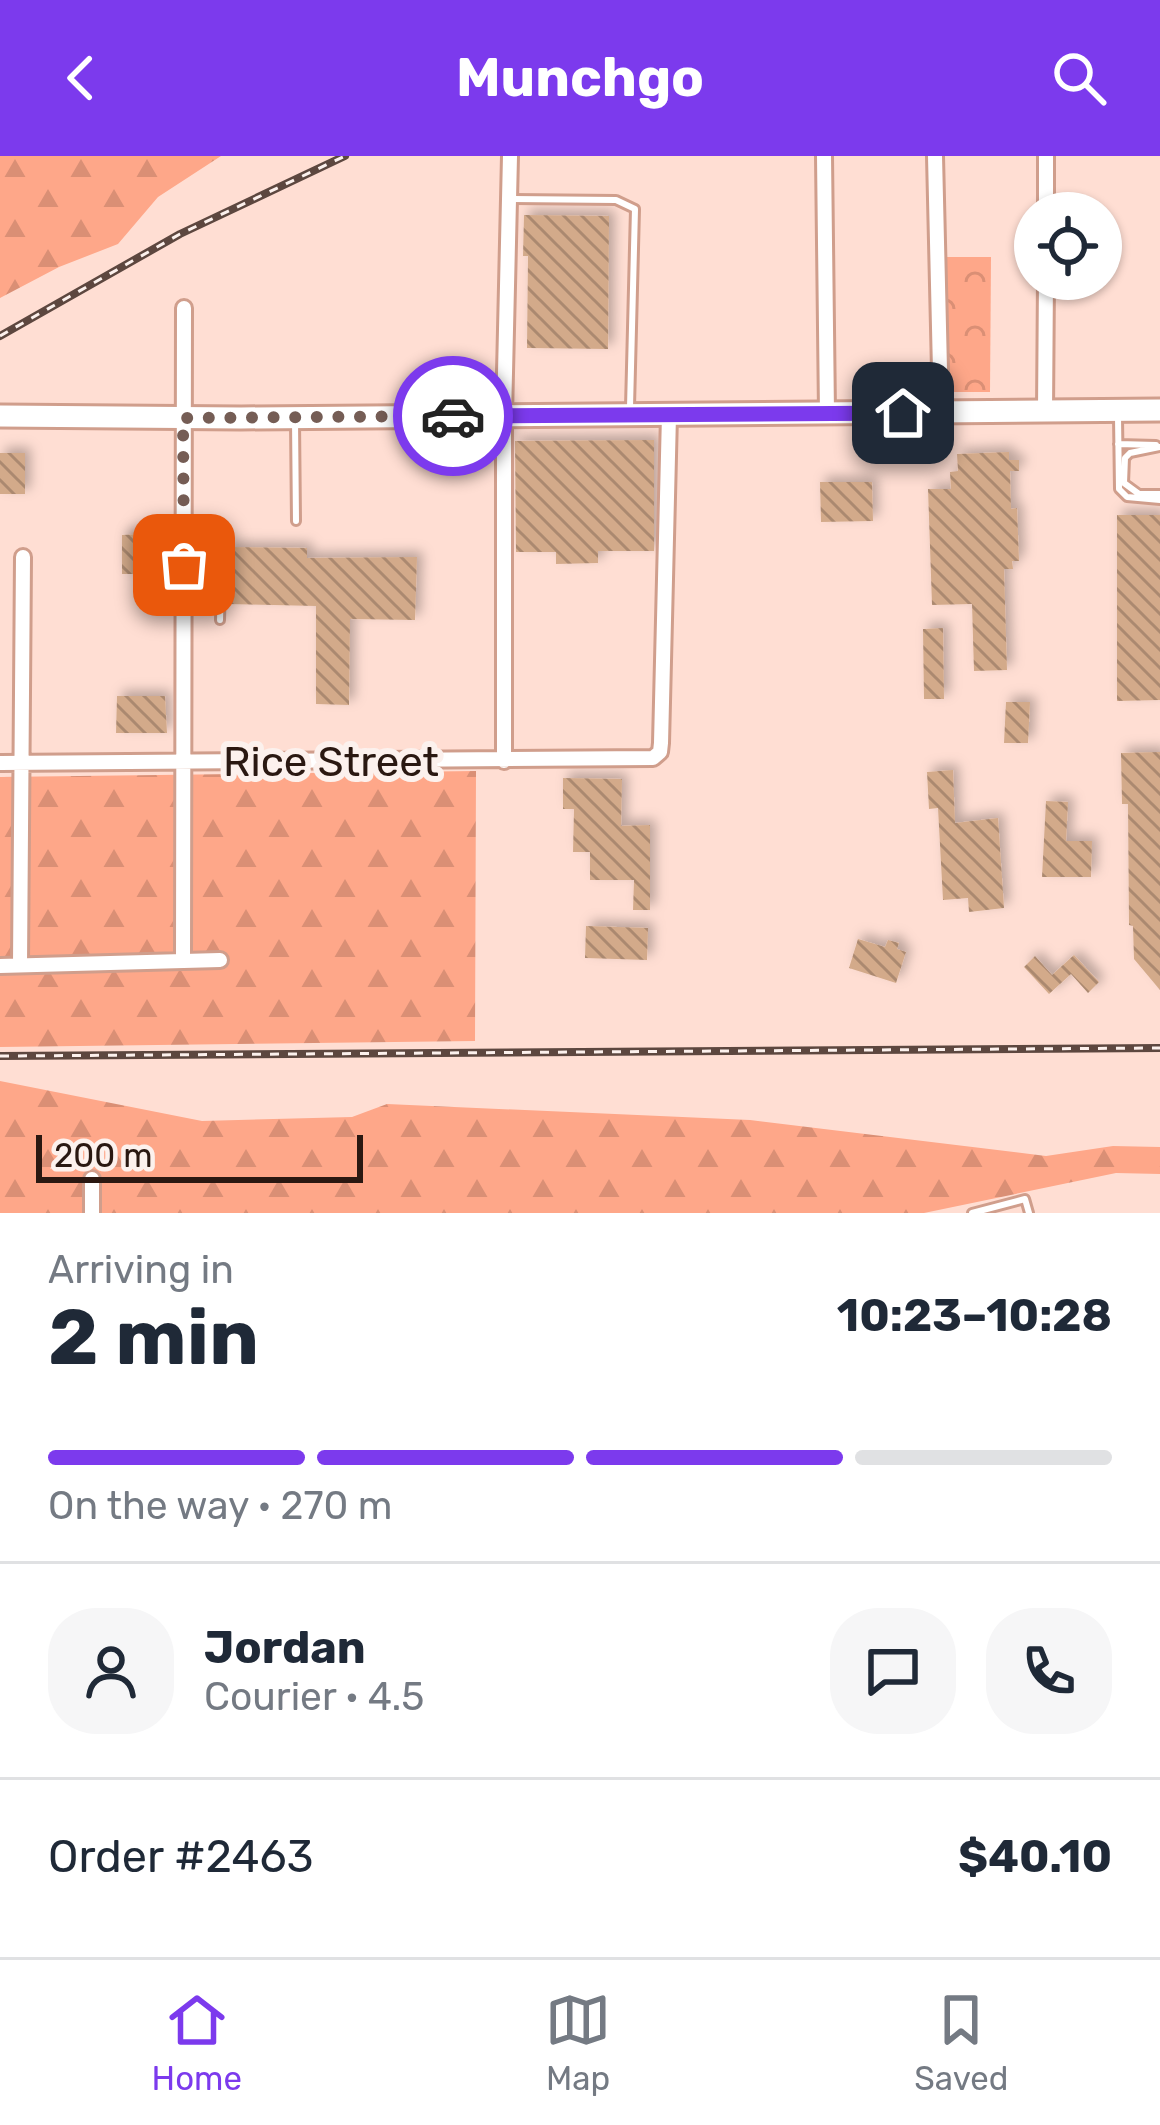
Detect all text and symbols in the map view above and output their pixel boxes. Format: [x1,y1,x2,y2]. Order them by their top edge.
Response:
icon: back [48,45,114,111]
icon: search [1046,45,1112,111]
text: Munchgo [456,46,704,110]
map controls [1014,192,1122,300]
button: locate [1014,192,1122,300]
courier [393,356,513,476]
pin [852,362,954,464]
icon: home [870,380,936,446]
icon: car [420,383,486,449]
pin [133,514,235,616]
icon: bag [151,532,217,598]
street label: Rice Street [223,737,439,787]
scale bar [36,1129,363,1182]
text: 200 m [54,1136,153,1175]
text: Arriving in [48,1247,234,1293]
text: 10:23–10:28 [837,1289,1112,1342]
text: 2 min [48,1291,259,1384]
text: On the way · 270 m [48,1483,392,1529]
button: person [48,1608,174,1734]
button: chat [830,1608,956,1734]
button: phone [986,1608,1112,1734]
text: Jordan [204,1621,366,1674]
text: Courier · 4.5 [204,1674,424,1720]
text: Order #2463 [48,1830,314,1883]
text: $40.10 [958,1830,1112,1883]
tab: Home [152,1987,242,2098]
tab: Map [545,1987,611,2098]
tab: Saved [914,1987,1008,2098]

